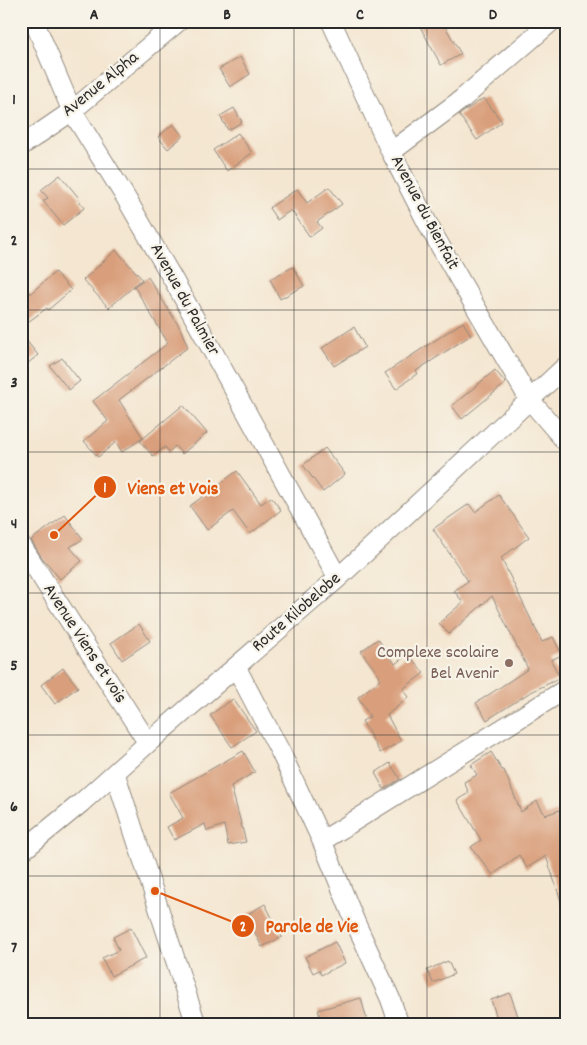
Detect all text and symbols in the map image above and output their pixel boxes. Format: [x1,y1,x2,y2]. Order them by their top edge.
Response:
text: A [90,4,99,27]
text: B [223,4,231,27]
text: C [356,4,364,27]
text: D [489,4,498,27]
street label: Avenue Alpha [57,46,145,124]
text: 1 [12,89,16,112]
street label: Avenue du Bienfait [383,151,465,275]
text: 2 [11,230,18,253]
street label: Avenue du Palmier [143,239,225,361]
text: 3 [10,372,18,395]
callout: Viens et Vois [93,470,229,504]
text: Viens et Vois [128,477,218,504]
text: 1 [103,478,107,500]
text: 4 [11,513,17,536]
street label: Route Kilobelobe [247,567,347,659]
street label: Avenue Viens et vois [36,579,132,709]
place label: Complexe scolaire Bel Avenir [377,641,499,687]
text: 5 [10,655,18,678]
marker: Complexe scolaire Bel Avenir [503,657,515,669]
text: 6 [10,796,18,819]
callout: Parole de Vie [231,909,369,943]
text: Parole de Vie [266,915,358,942]
text: 2 [240,917,246,939]
text: 7 [11,937,17,960]

